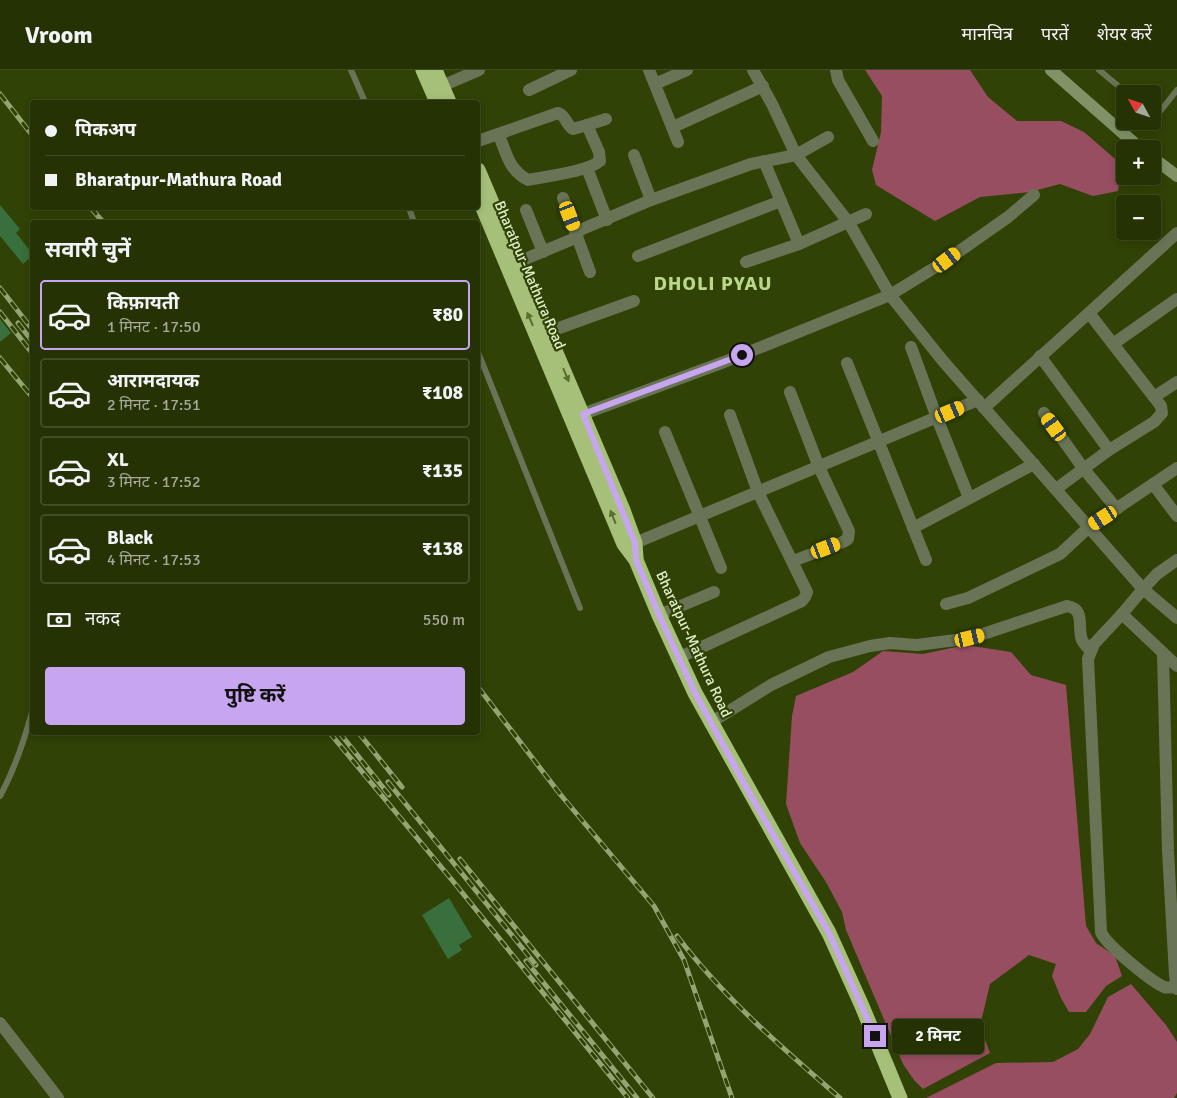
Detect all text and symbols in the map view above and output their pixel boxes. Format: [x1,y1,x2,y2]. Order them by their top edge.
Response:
text: Vroom [25,20,93,50]
text: मानचित्र [961,23,1013,45]
text: परतें [1041,23,1069,45]
text: शेयर करें [1097,23,1152,45]
north arrow [1116,85,1161,130]
map controls [1116,85,1161,240]
text: पिकअप [75,118,136,142]
button: + [1116,140,1161,185]
text: Bharatpur-Mathura Road [75,168,282,192]
button: − [1116,195,1161,240]
street label: Bharatpur-Mathura Road [491,198,569,352]
car [557,199,582,233]
text: सवारी चुनें [45,236,131,263]
car [930,245,963,275]
district label: DHOLI PYAU [653,271,773,296]
text: किफ़ायती [107,291,179,315]
icon: car [47,293,92,338]
text: ₹80 [432,303,463,327]
one-way arrow [525,312,533,326]
text: 1 मिनट · 17:50 [107,317,201,337]
route start [731,344,753,366]
one-way arrow [562,368,570,383]
text: आरामदायक [107,369,199,393]
icon: car [47,371,92,416]
text: ₹108 [422,381,463,405]
text: 2 मिनट · 17:51 [107,395,201,415]
car [933,399,966,425]
car [1039,410,1068,444]
text: XL [107,448,129,472]
icon: car [47,449,92,494]
text: ₹135 [422,459,463,483]
text: 3 मिनट · 17:52 [107,472,201,492]
car [1086,504,1119,532]
one-way arrow [609,509,617,524]
text: Black [107,526,153,550]
icon: car [47,527,92,572]
car [809,536,842,560]
text: ₹138 [422,537,463,561]
text: 4 मिनट · 17:53 [107,550,201,570]
street label: Bharatpur-Mathura Road [652,568,736,720]
icon: cash [45,606,73,634]
text: नकद [85,607,120,631]
text: 550 m [423,610,465,630]
car [953,627,986,649]
button: पुष्टि करें [45,667,465,725]
callout: 2 मिनट [892,1018,985,1054]
route end [864,1025,886,1047]
text: 2 मिनट [915,1026,961,1046]

